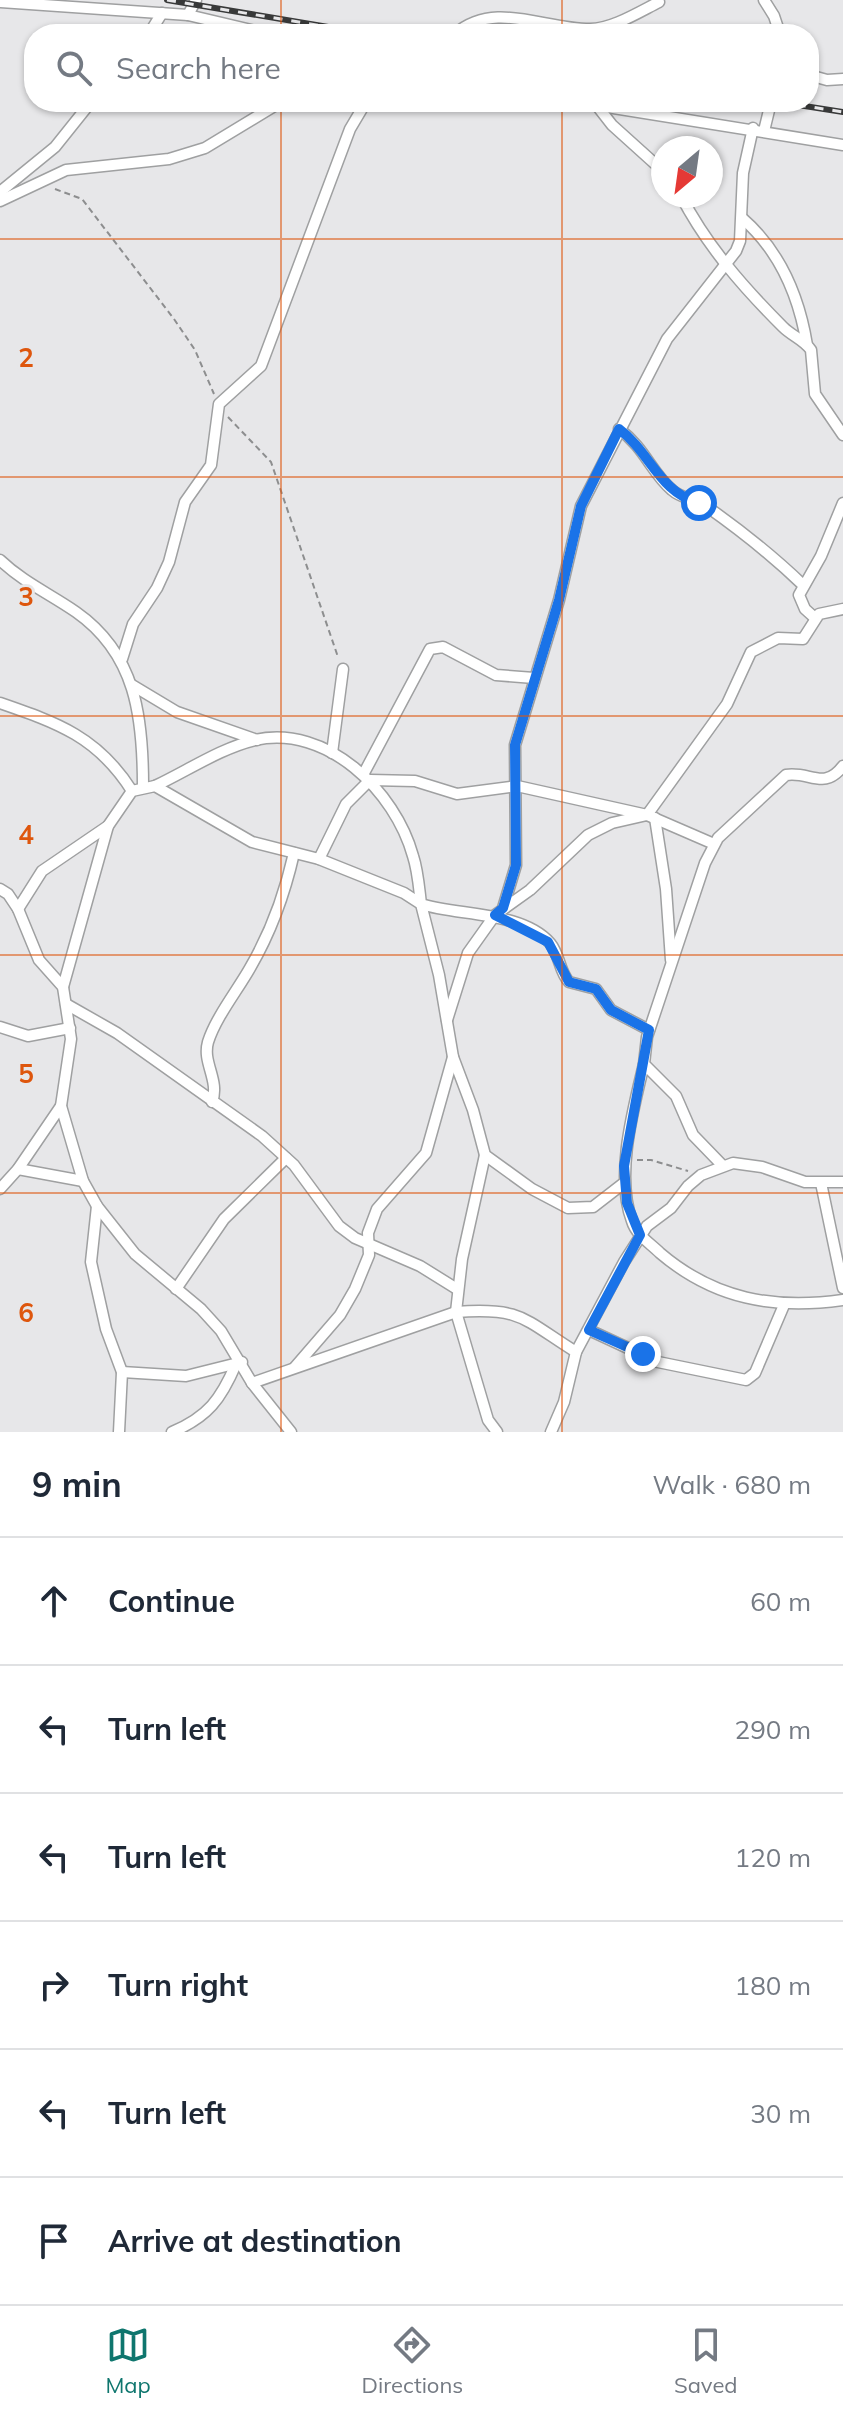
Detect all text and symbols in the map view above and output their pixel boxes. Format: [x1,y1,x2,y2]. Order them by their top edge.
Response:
search box [24,24,819,112]
icon: search [52,46,96,90]
text: Search here [116,49,281,87]
north arrow [651,136,723,208]
text: 2 [18,341,34,374]
route start [681,485,717,521]
text: 3 [18,580,34,613]
text: 4 [18,818,34,851]
text: 5 [18,1057,34,1090]
text: 6 [18,1296,34,1329]
route end [625,1336,661,1372]
text: 9 min [32,1463,122,1506]
text: Walk · 680 m [652,1468,811,1501]
icon: ahead [32,1579,76,1623]
text: Continue [108,1582,235,1620]
text: 60 m [750,1585,811,1618]
icon: left [32,1707,76,1751]
text: Turn left [108,1710,226,1748]
text: 290 m [735,1713,811,1746]
icon: left [32,1835,76,1879]
text: Turn left [108,1838,226,1876]
text: 120 m [735,1841,811,1874]
icon: right [32,1963,76,2007]
text: Turn right [108,1966,248,2004]
text: 180 m [735,1969,811,2002]
icon: left [32,2091,76,2135]
text: Turn left [108,2094,226,2132]
text: 30 m [750,2097,811,2130]
icon: arrive [32,2219,76,2263]
text: Arrive at destination [108,2222,402,2260]
tab: Map [105,2323,151,2399]
tab: Directions [362,2323,463,2399]
tab: Saved [674,2323,738,2399]

